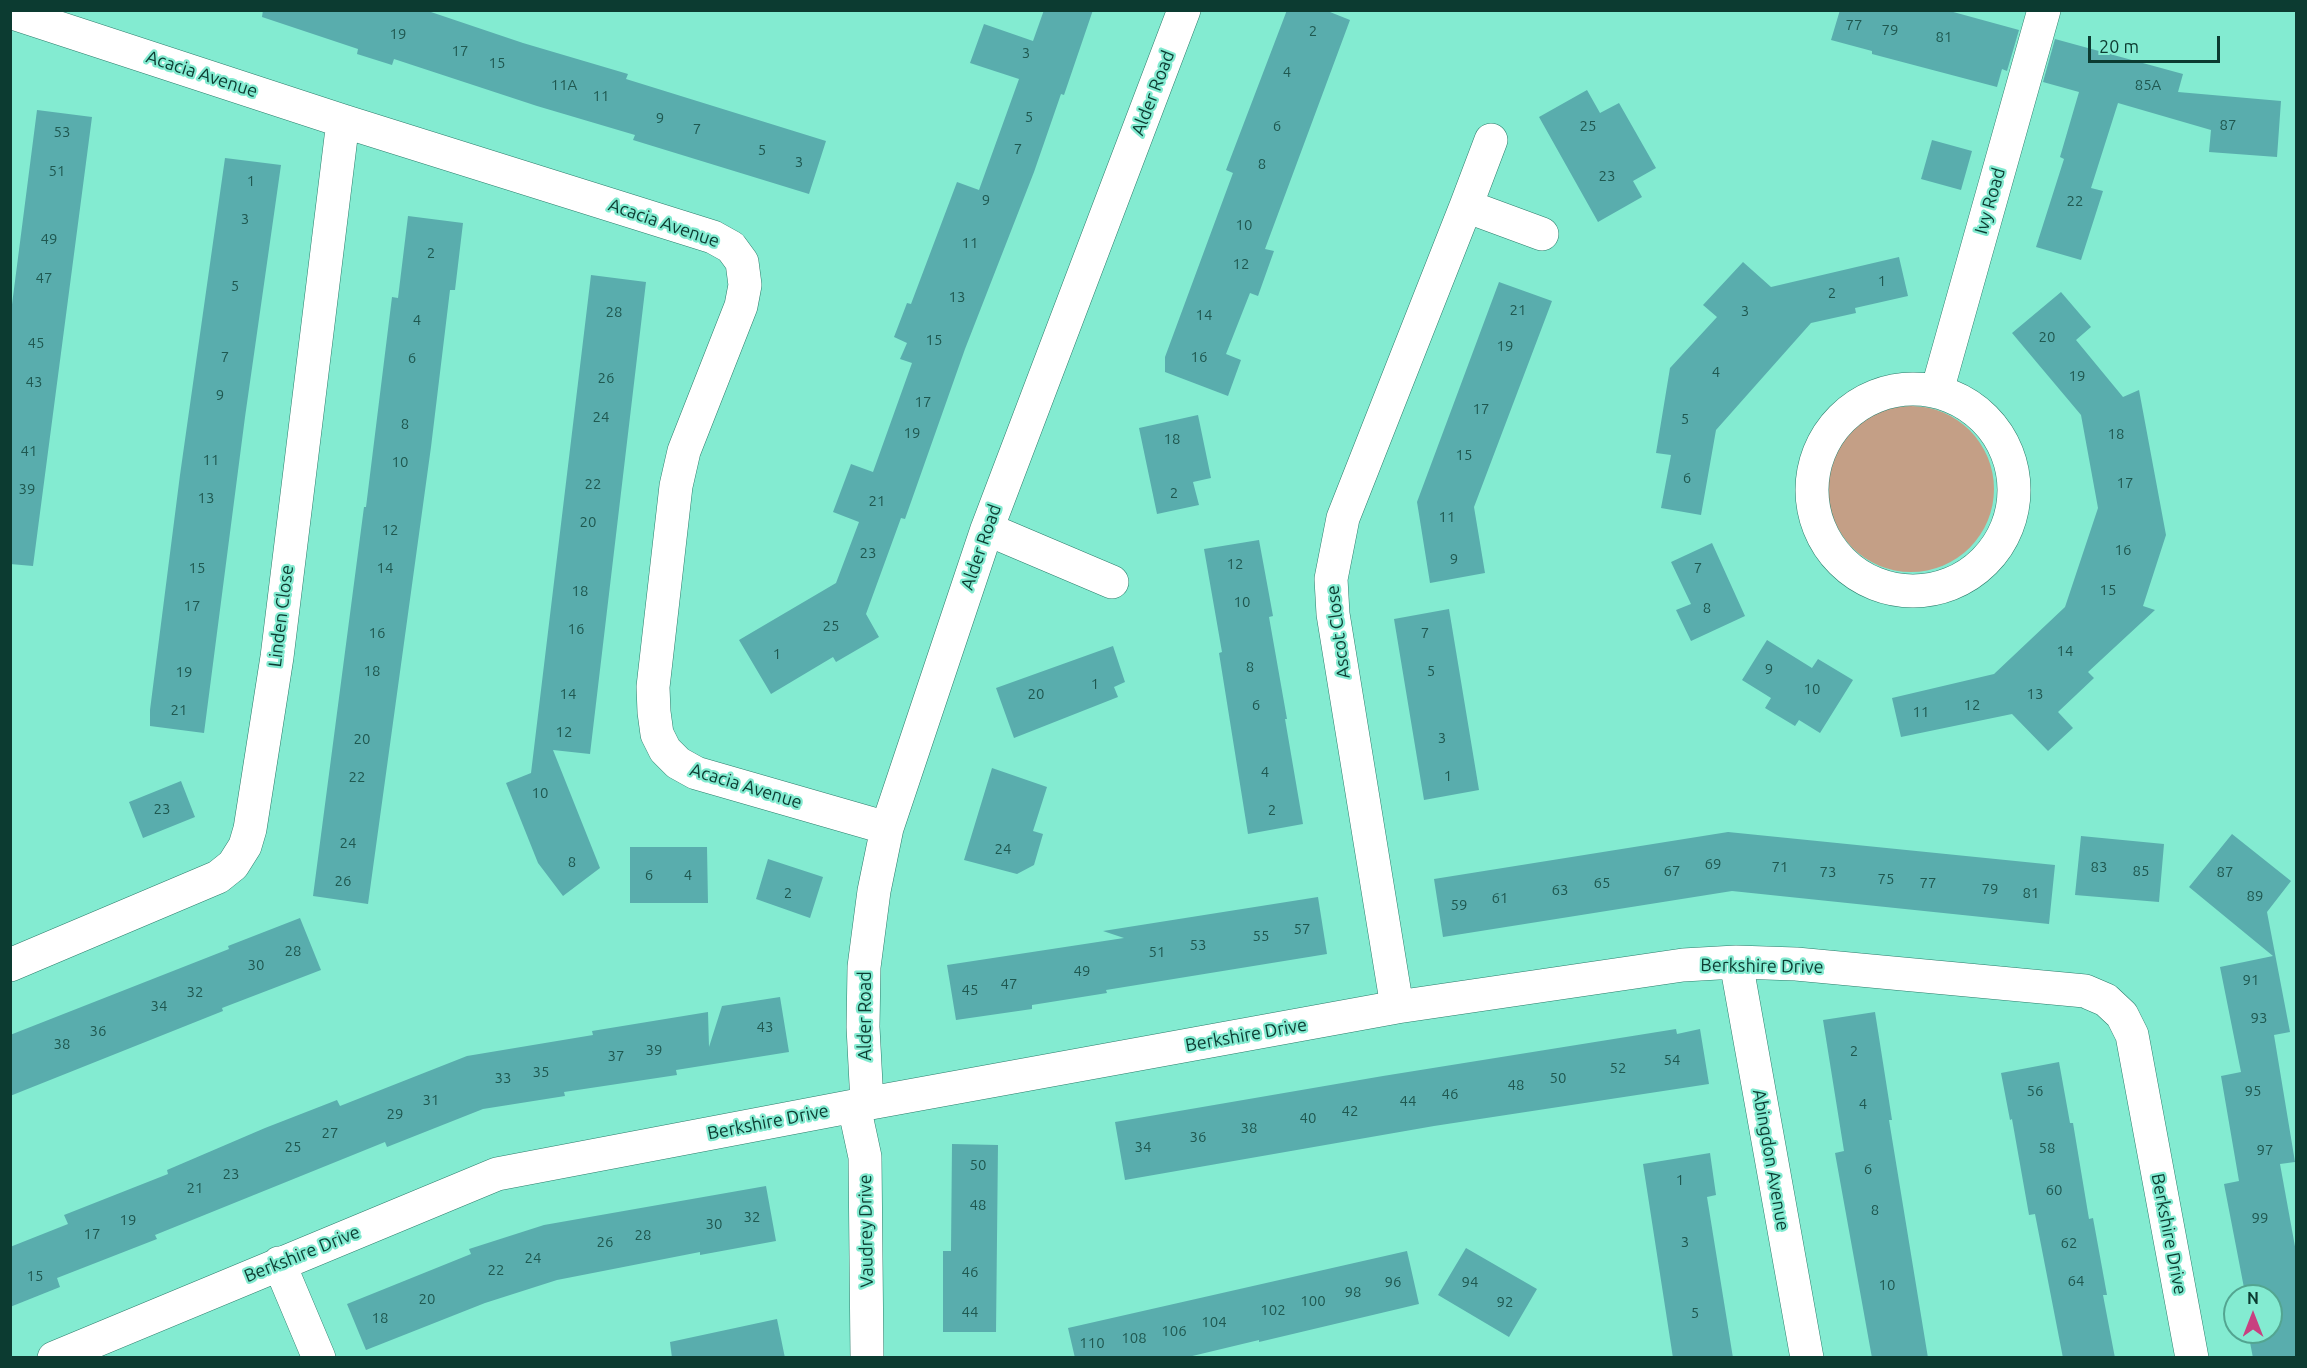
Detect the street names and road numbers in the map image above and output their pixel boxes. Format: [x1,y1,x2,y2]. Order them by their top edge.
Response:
street label: Acacia Avenue [143,46,261,102]
street label: Alder Road [1127,47,1179,139]
street label: Ivy Road [1970,165,2010,237]
street label: Acacia Avenue [606,194,722,252]
street label: Alder Road [956,501,1006,593]
street label: Linden Close [264,564,298,668]
street label: Ascot Close [1322,584,1354,680]
street label: Acacia Avenue [687,759,805,813]
street label: Berkshire Drive [1700,954,1824,978]
street label: Alder Road [854,971,876,1061]
street label: Berkshire Drive [1183,1014,1309,1056]
street label: Abingdon Avenue [1748,1088,1794,1232]
street label: Berkshire Drive [705,1100,831,1144]
street label: Berkshire Drive [2147,1171,2191,1297]
street label: Vaudrey Drive [854,1174,878,1288]
street label: Berkshire Drive [241,1221,363,1287]

